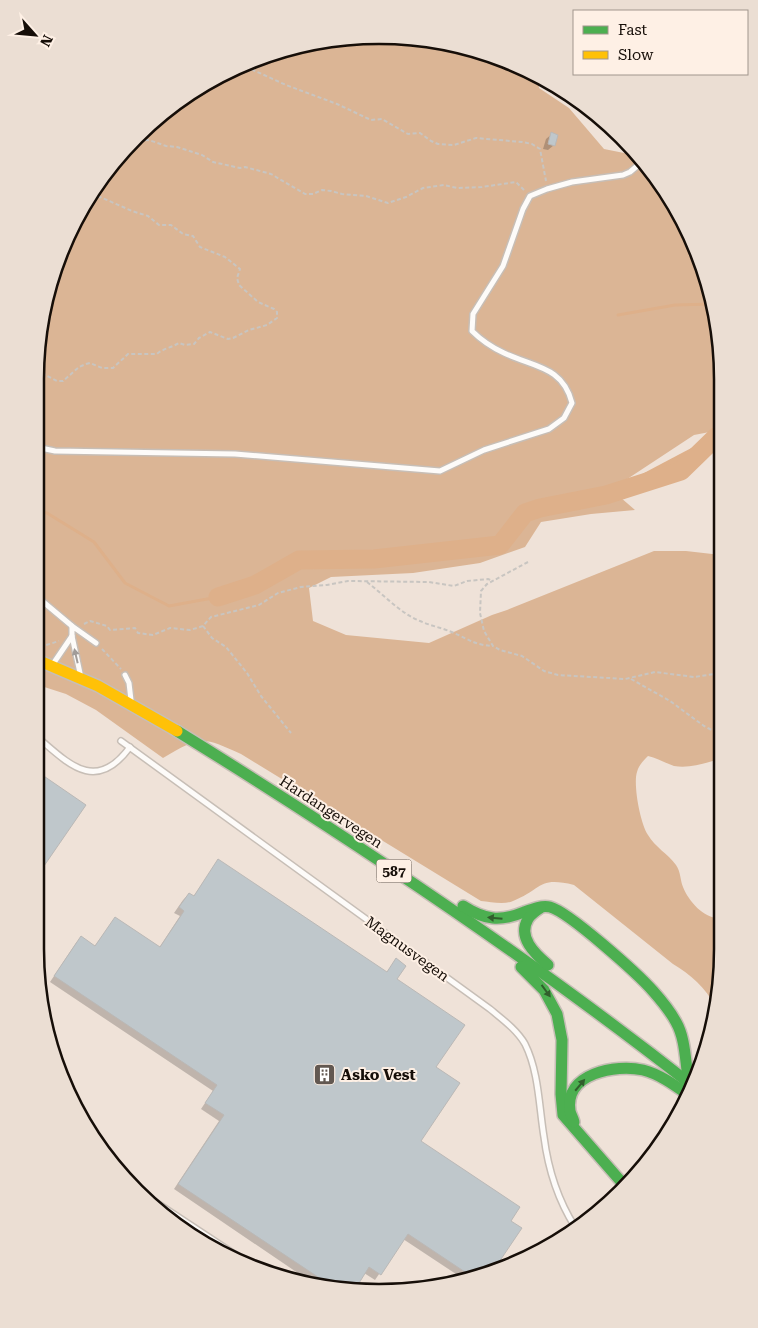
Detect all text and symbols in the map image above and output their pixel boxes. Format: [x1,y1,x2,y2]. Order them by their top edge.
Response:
north arrow [10,10,60,60]
legend [573,10,748,75]
text: Fast [618,21,648,39]
text: N [37,32,56,50]
text: Slow [618,46,654,64]
one-way arrow [72,649,80,664]
street label: Hardangervegen [276,772,386,852]
road number: 587 [376,859,412,882]
street label: Magnusvegen [362,913,453,986]
one-way arrow [486,914,502,922]
one-way arrow [540,984,551,997]
building icon: Asko Vest [313,1063,337,1087]
place label: Asko Vest [341,1066,416,1084]
one-way arrow [574,1079,585,1092]

